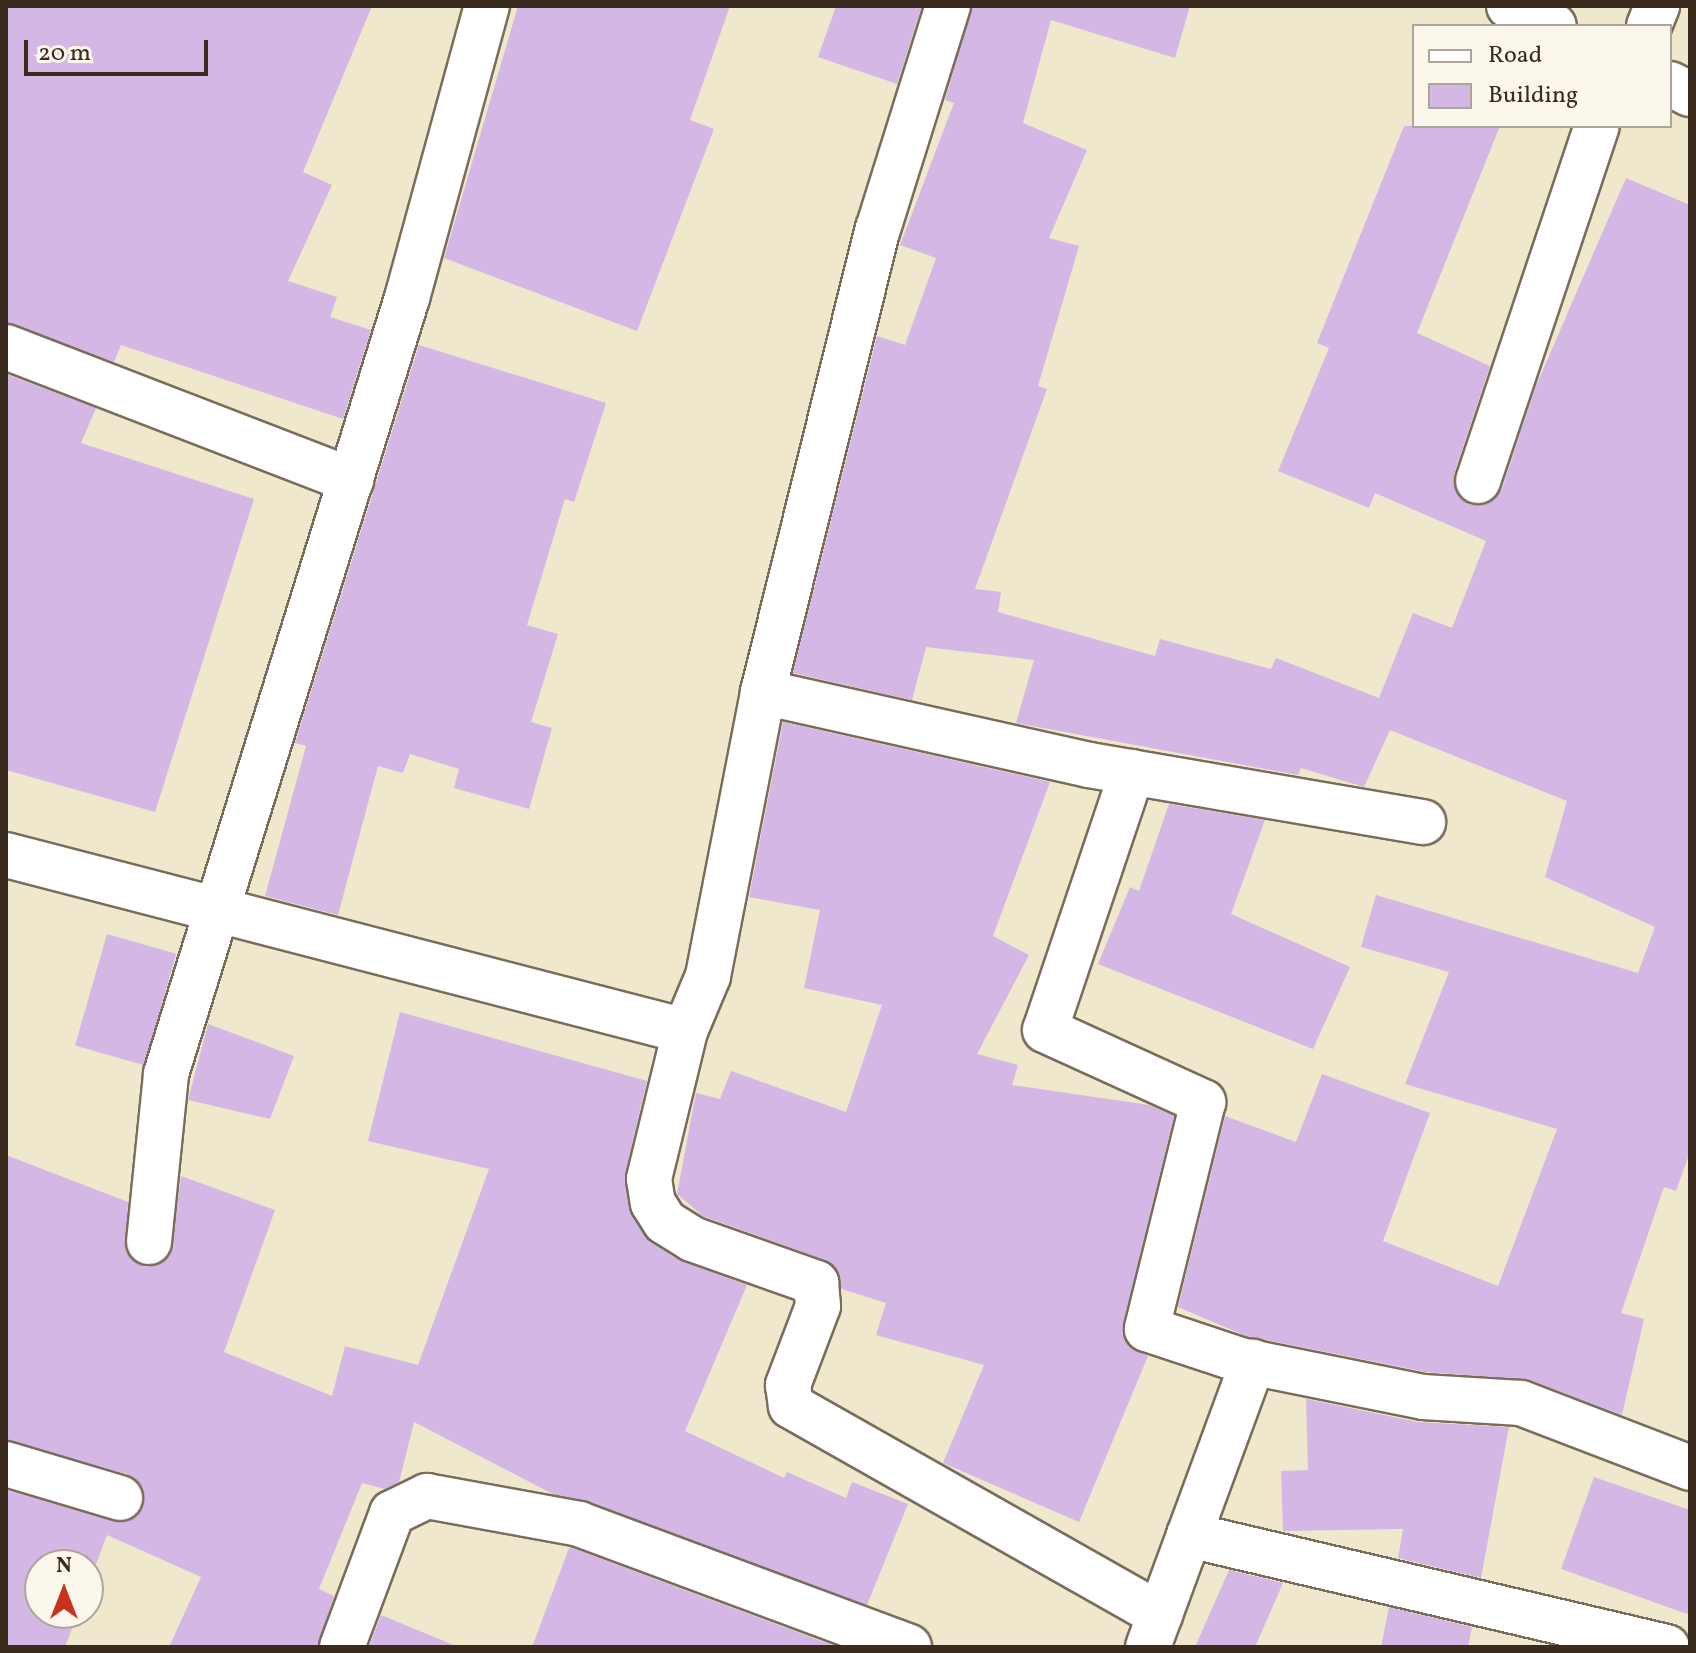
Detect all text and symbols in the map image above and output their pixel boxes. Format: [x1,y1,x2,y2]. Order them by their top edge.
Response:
scale bar [28,24,212,74]
legend [1412,24,1672,128]
text: 20 m [38,37,91,71]
text: Road [1488,39,1542,73]
text: Building [1488,79,1578,113]
north arrow [24,1549,104,1629]
text: N [56,1551,72,1582]

